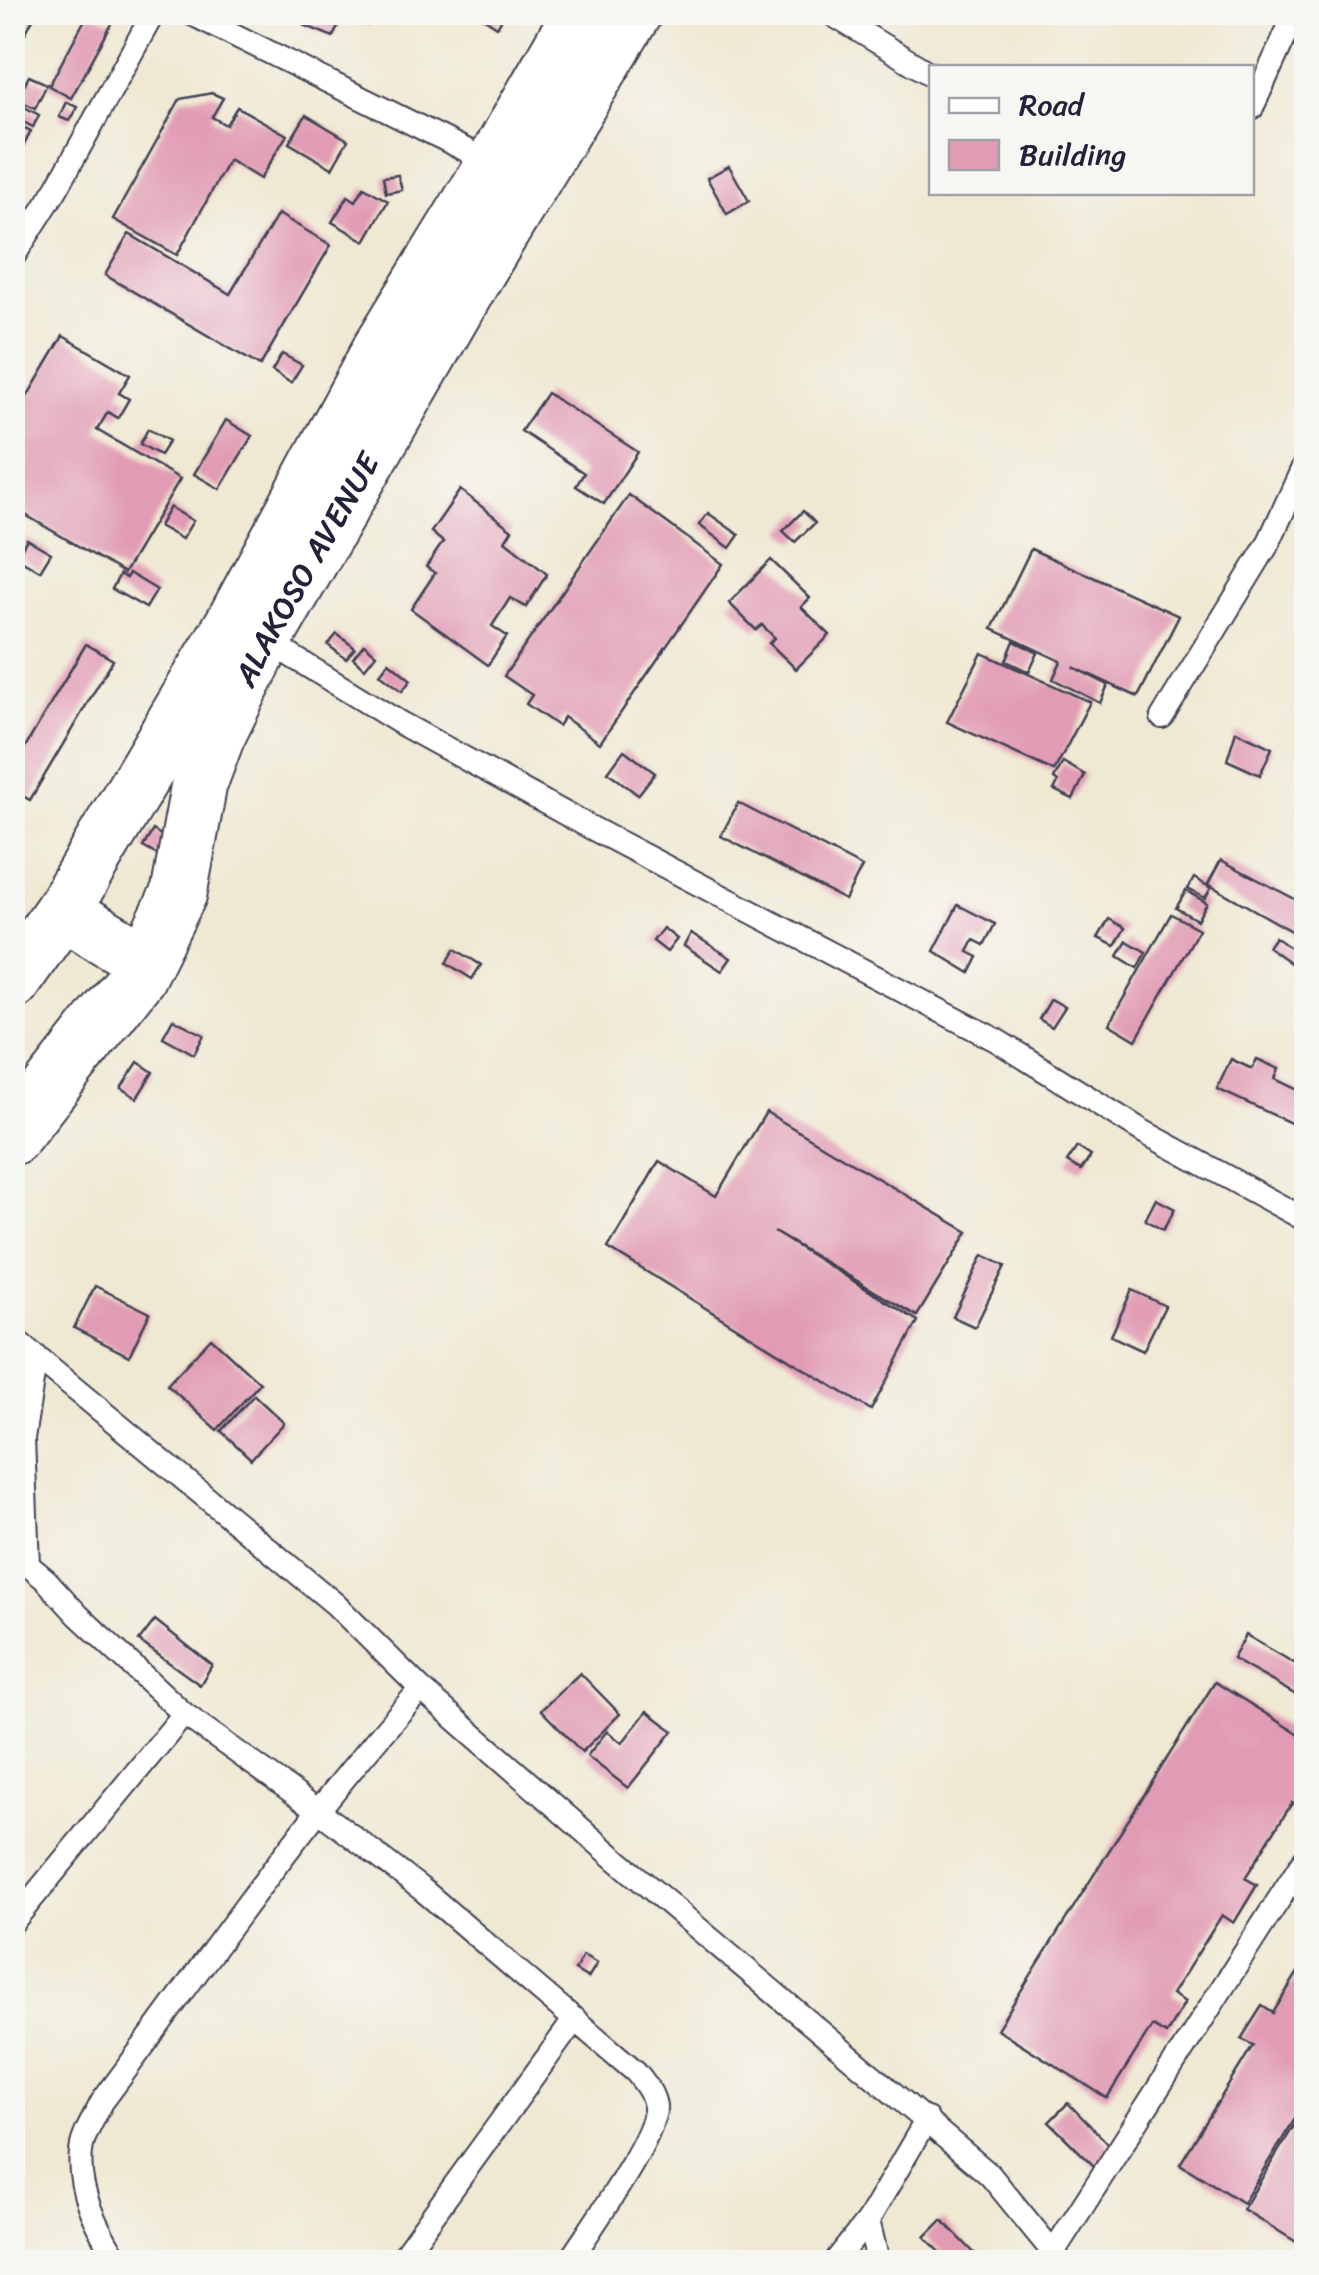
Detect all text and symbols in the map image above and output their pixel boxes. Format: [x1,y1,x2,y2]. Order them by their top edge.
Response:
legend [929,65,1254,195]
text: Road [1019,78,1086,132]
text: Building [1019,128,1126,182]
street label: ALAKOSO AVENUE [217,439,397,698]

